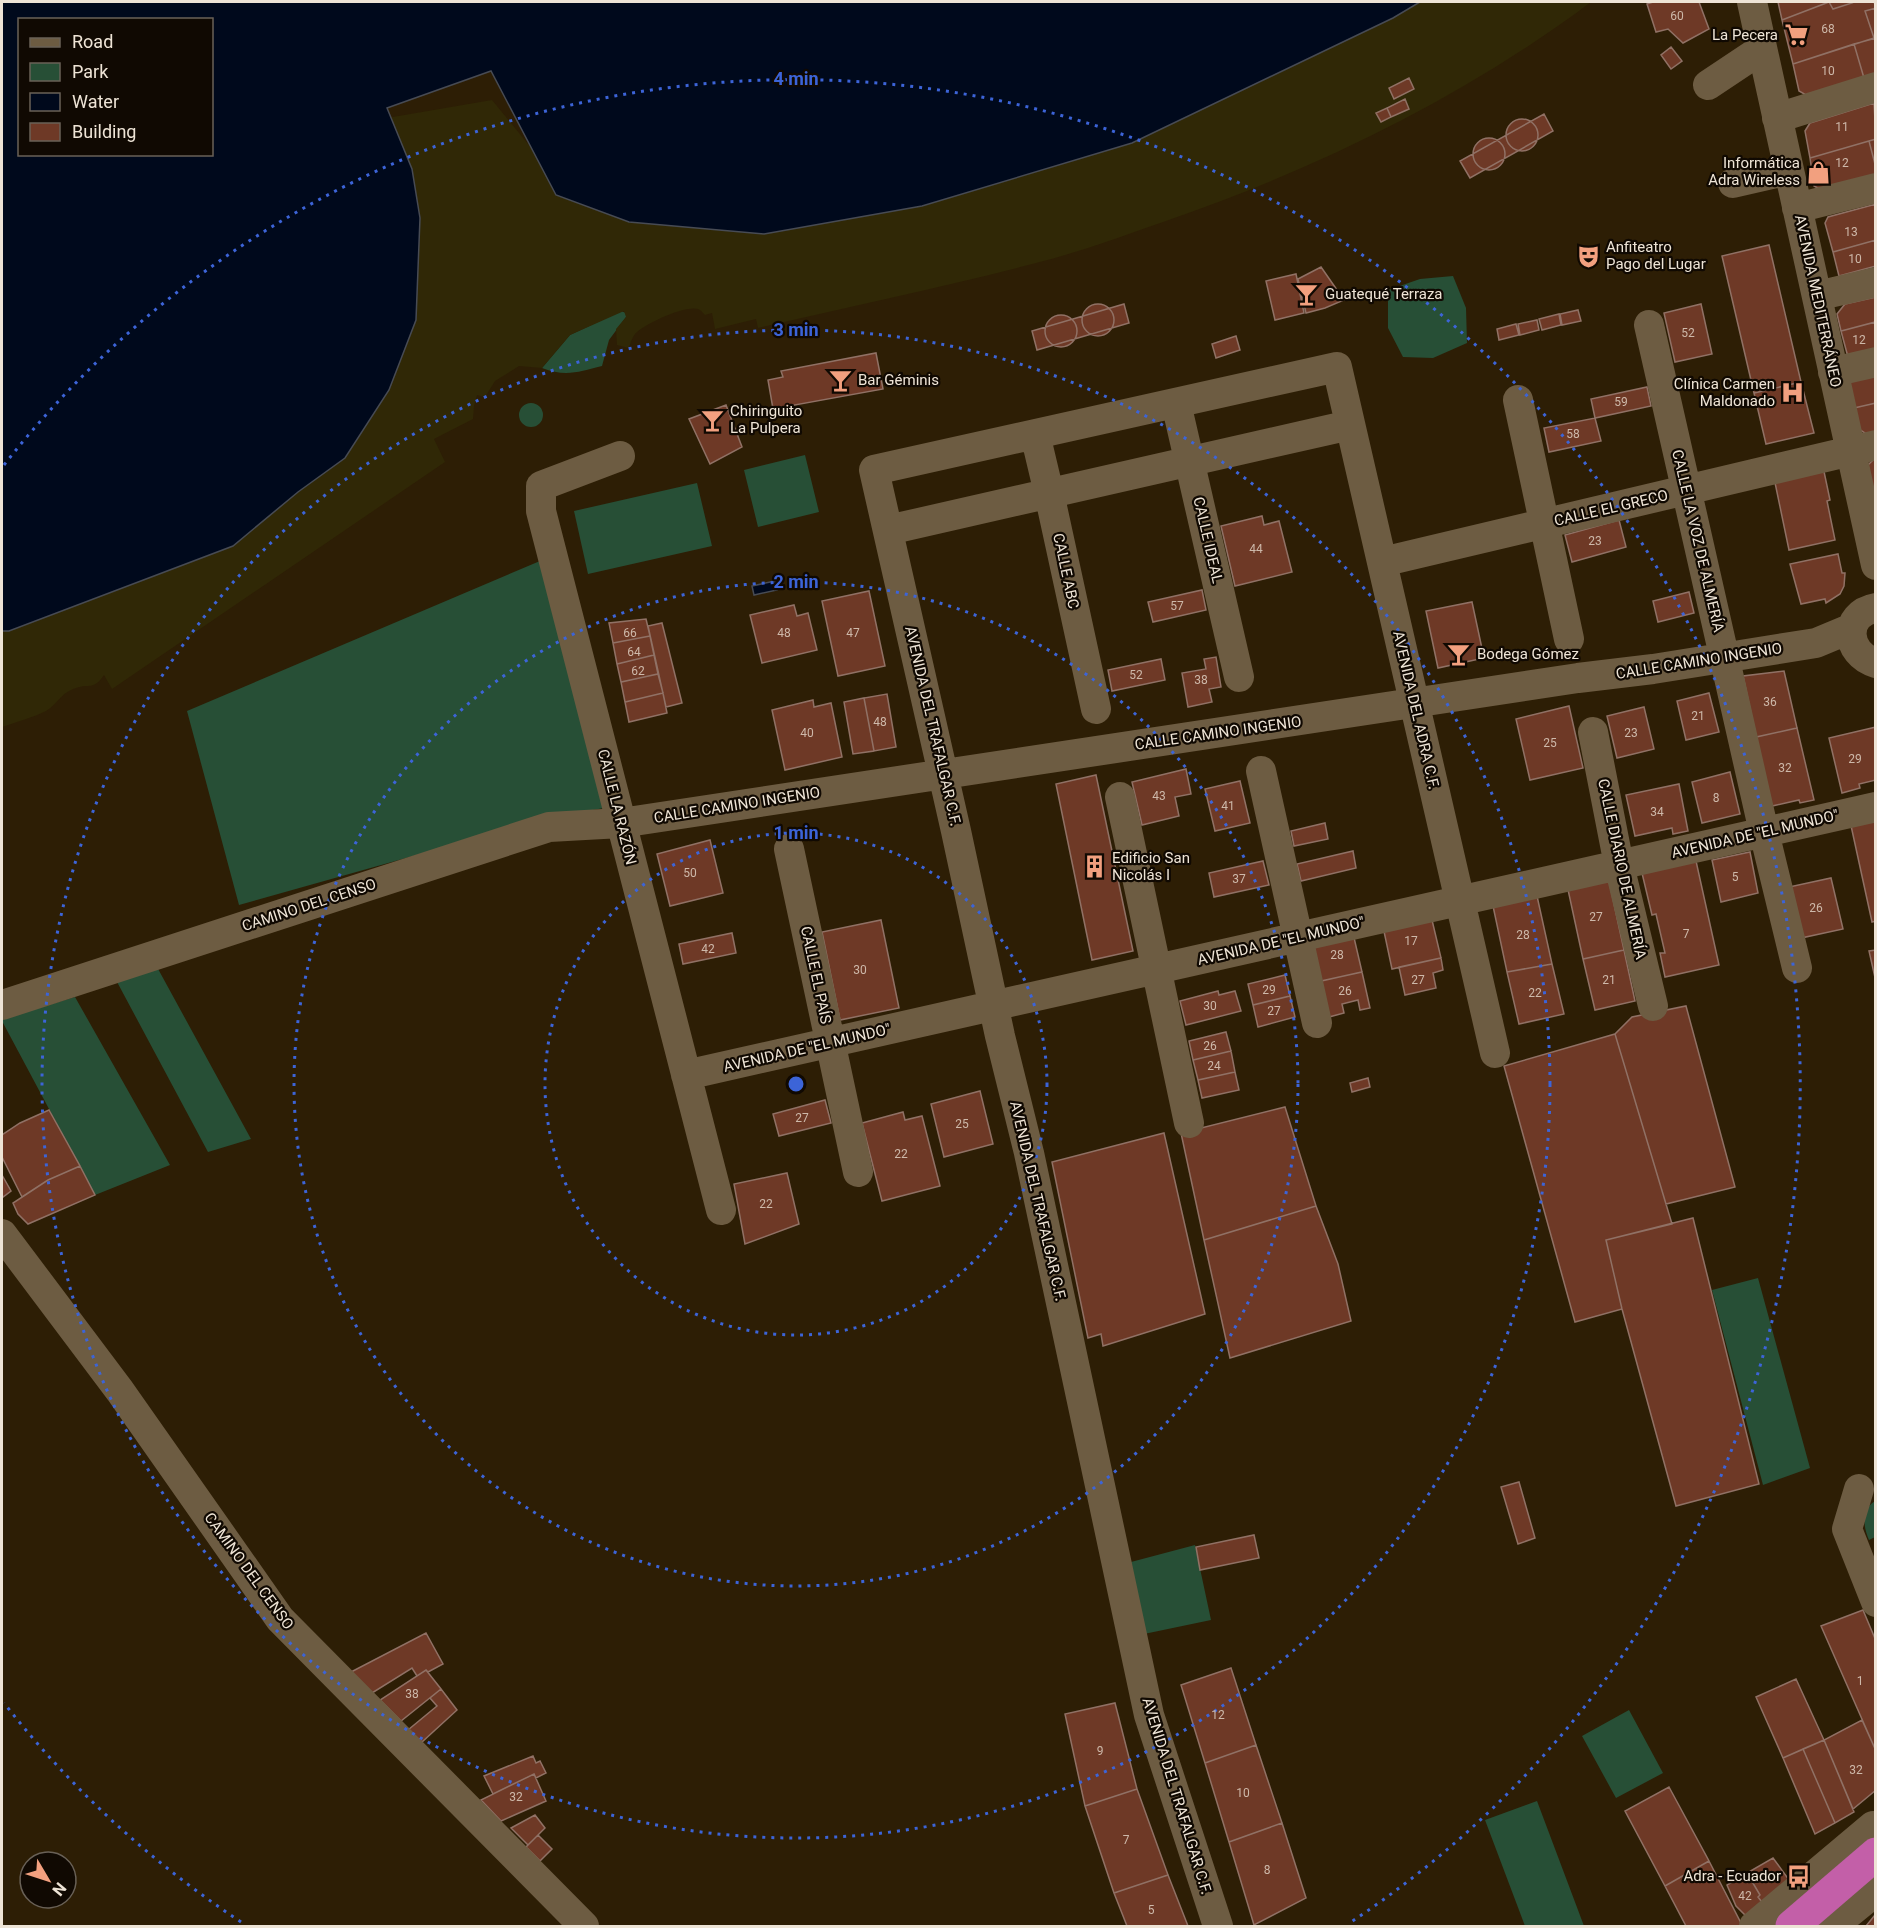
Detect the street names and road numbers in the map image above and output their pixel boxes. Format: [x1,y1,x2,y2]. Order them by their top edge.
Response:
street label: AVENIDA MEDITERRÁNEO [1791,213,1845,389]
street label: CALLE LA VOZ DE ALMERÍA [1668,448,1728,634]
street label: CALLE EL GRECO [1552,486,1670,530]
street label: CALLE IDEAL [1189,495,1227,585]
street label: CALLE ABC [1049,532,1083,611]
street label: AVENIDA DEL TRAFALGAR C.F. [901,624,965,828]
street label: AVENIDA DEL ADRA C.F. [1389,629,1443,791]
street label: CALLE CAMINO INGENIO [1615,639,1783,683]
street label: CALLE CAMINO INGENIO [1134,712,1302,754]
street label: CALLE LA RAZÓN [594,747,640,867]
street label: CALLE DIARIO DE ALMERÍA [1594,777,1650,961]
street label: CALLE CAMINO INGENIO [653,783,821,827]
street label: AVENIDA DE "EL MUNDO" [1670,806,1840,862]
street label: CAMINO DEL CENSO [240,875,378,935]
street label: AVENIDA DE "EL MUNDO" [1196,913,1366,969]
street label: CALLE EL PAÍS [797,924,835,1026]
street label: AVENIDA DE "EL MUNDO" [722,1020,892,1076]
street label: AVENIDA DEL TRAFALGAR C.F. [1006,1099,1070,1303]
street label: CAMINO DEL CENSO [201,1509,297,1633]
street label: AVENIDA DEL TRAFALGAR C.F. [1138,1695,1216,1897]

